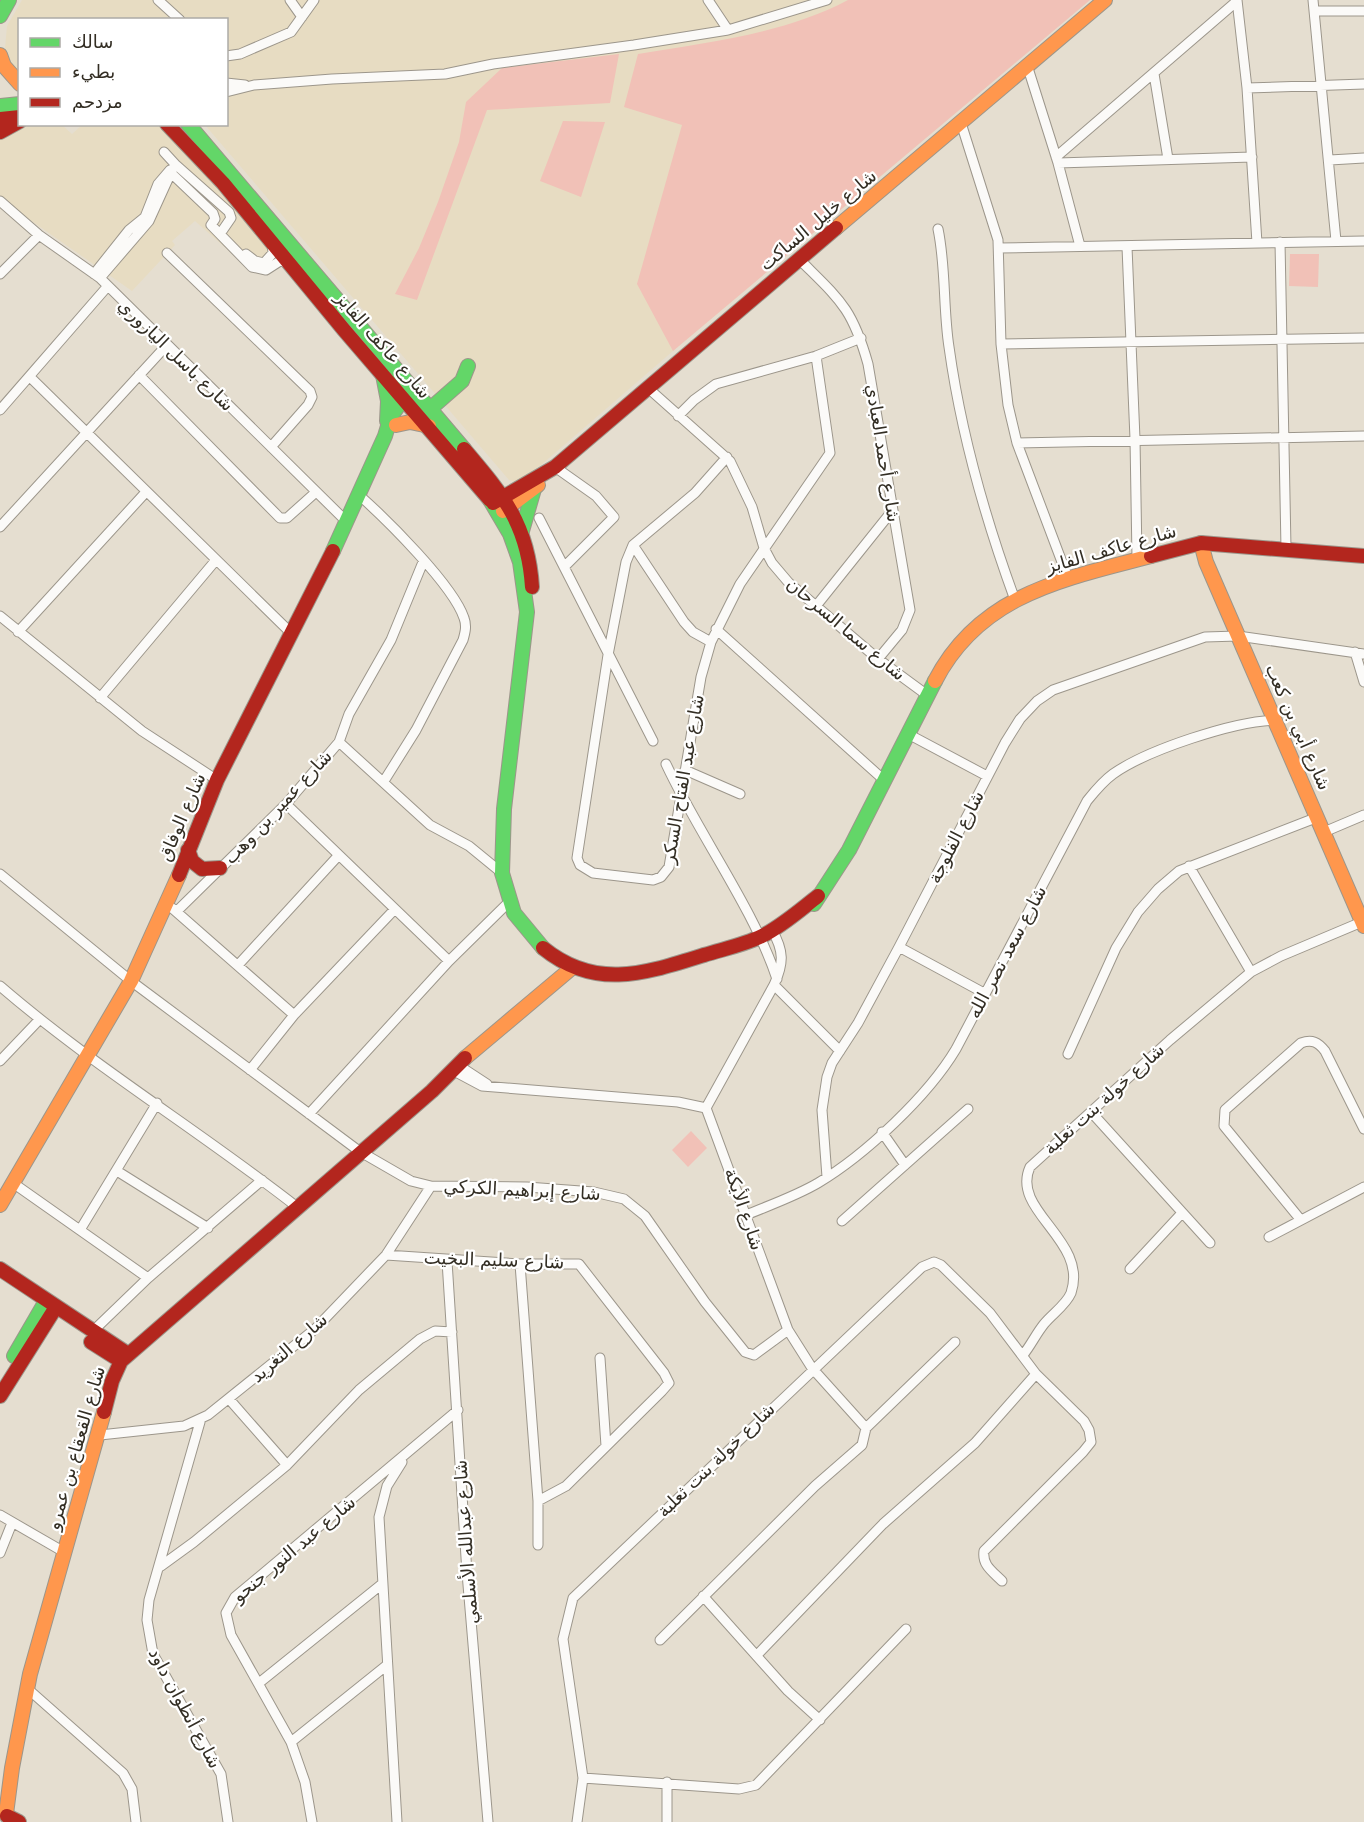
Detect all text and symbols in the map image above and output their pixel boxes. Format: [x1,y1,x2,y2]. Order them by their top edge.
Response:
legend [18,18,228,126]
text: سالك [72,31,113,52]
text: بطيء [72,61,115,83]
text: مزدحم [72,91,123,113]
street label: شارع خليل الساكت [755,165,881,275]
street label: شارع عاكف الفايز [330,286,436,403]
street label: شارع باسل اليازوري [114,294,238,416]
street label: شارع أحمد العبادي [861,382,906,524]
street label: شارع عاكف الفايز [1042,520,1179,578]
street label: شارع سما السرحان [782,573,910,685]
street label: شارع أبي بن كعب [1260,660,1337,794]
street label: شارع عبد الفتاح السكر [657,693,709,866]
street label: شارع عمير بن وهب [219,745,337,869]
street label: شارع الوفاق [154,770,210,864]
street label: شارع الفلوجة [923,787,989,887]
street label: شارع سعد نصر الله [963,882,1051,1022]
street label: شارع خولة بنت ثعلبة [1039,1039,1169,1159]
street label: شارع الأيكة [720,1165,768,1253]
street label: شارع إبراهيم الكركي [443,1175,601,1205]
street label: شارع سليم البخيت [423,1247,565,1273]
street label: شارع التغريد [246,1309,332,1387]
street label: شارع القعقاع بن عمرو [42,1364,110,1533]
street label: شارع خولة بنت ثعلبة [652,1398,780,1522]
street label: شارع عبدالله الأسلمي [449,1459,483,1625]
street label: شارع عبد النور جنحو [227,1491,360,1608]
street label: شارع أنطوان داود [144,1643,227,1772]

